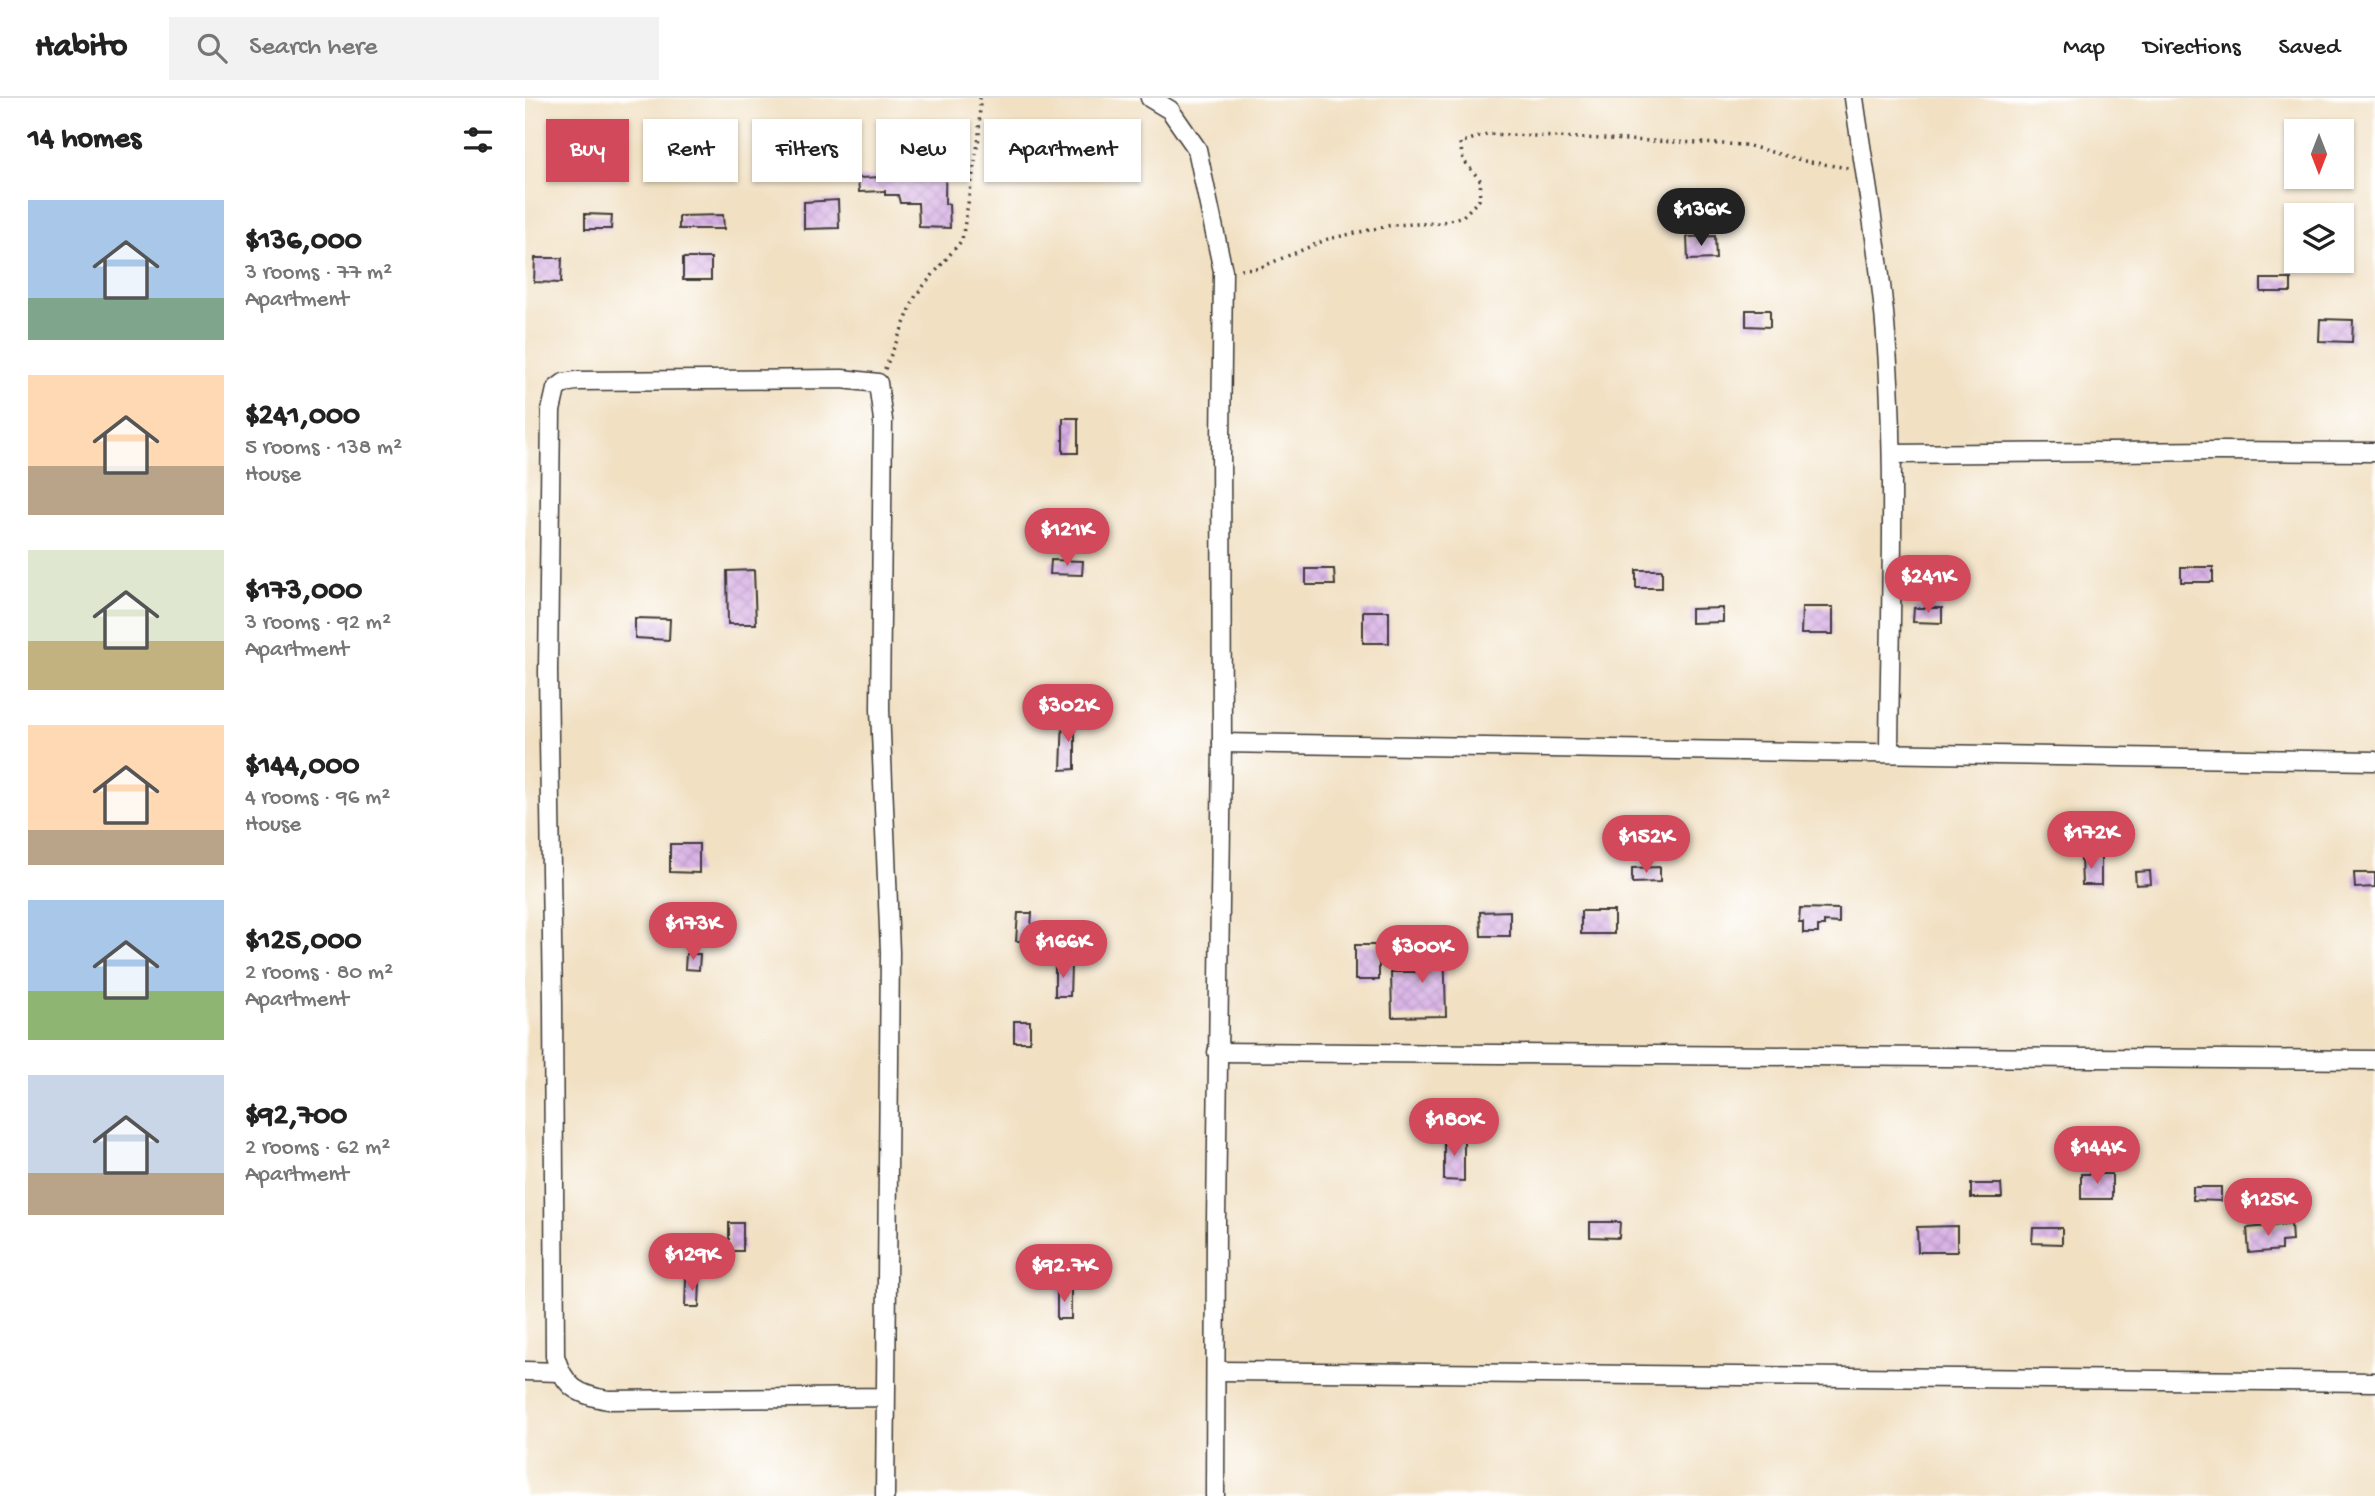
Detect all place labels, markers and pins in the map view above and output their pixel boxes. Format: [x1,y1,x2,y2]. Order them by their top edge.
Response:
pin: $136K [1652,188,1750,248]
pin: $121K [1018,508,1116,568]
pin: $241K [1879,556,1977,615]
pin: $302K [1019,684,1117,744]
pin: $172K [2042,812,2140,871]
pin: $152K [1597,816,1695,875]
pin: $173K [644,902,742,962]
pin: $166K [1014,920,1112,980]
pin: $300K [1373,926,1471,985]
pin: $180K [1405,1098,1503,1158]
pin: $144K [2048,1126,2146,1186]
pin: $125K [2219,1178,2317,1238]
pin: $129K [643,1234,741,1293]
pin: $92.7K [1007,1244,1121,1304]

